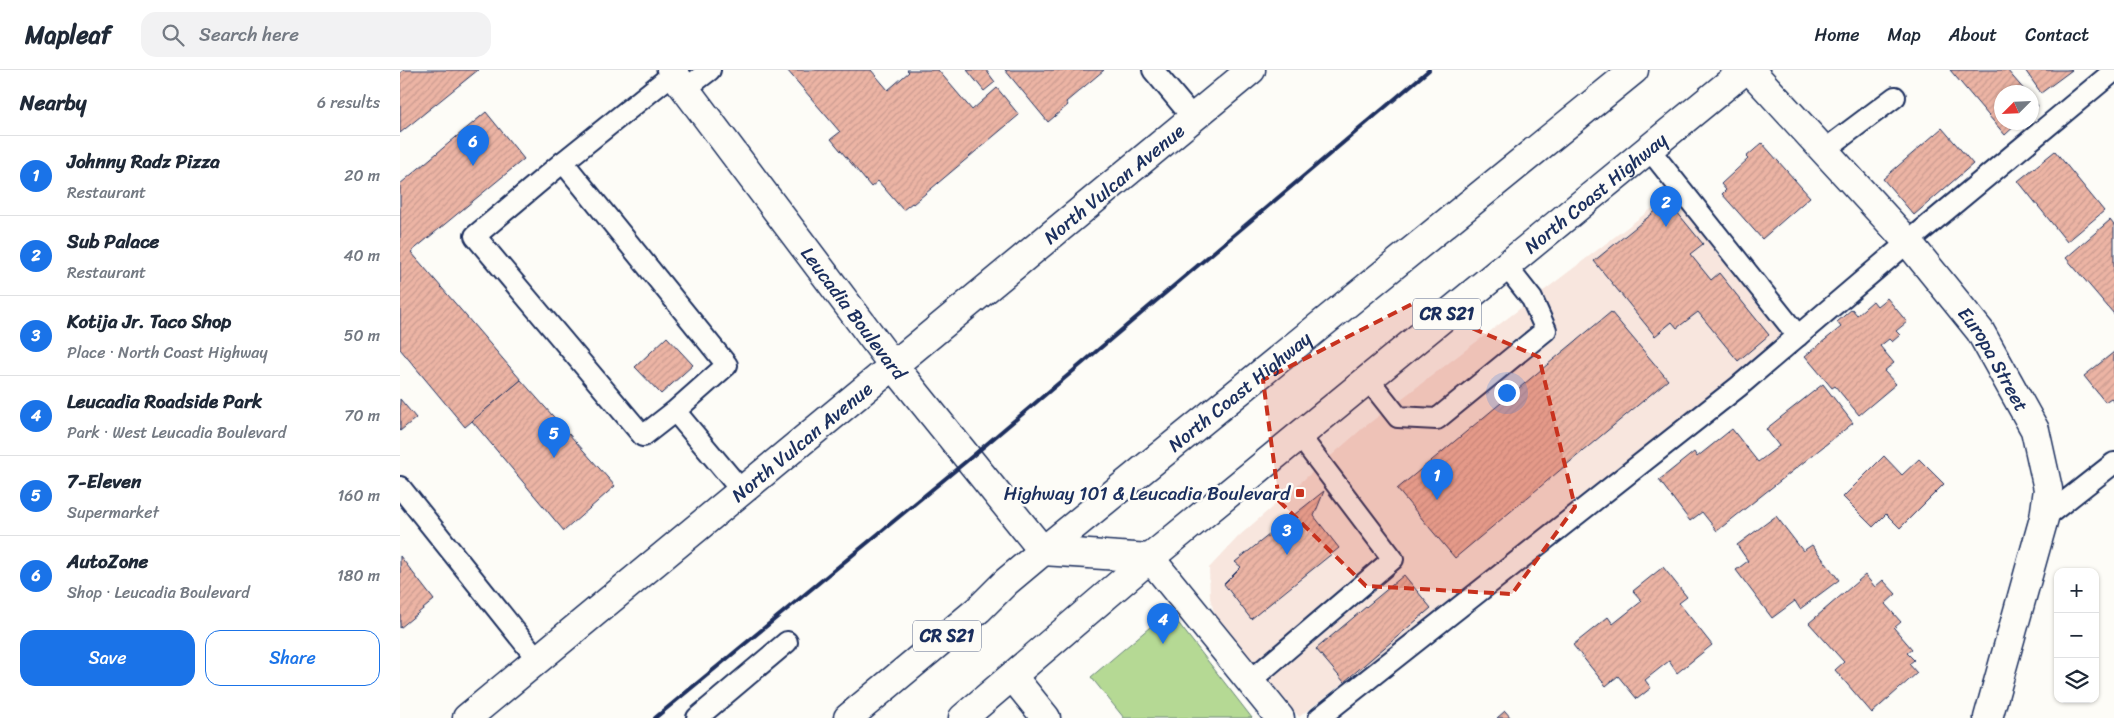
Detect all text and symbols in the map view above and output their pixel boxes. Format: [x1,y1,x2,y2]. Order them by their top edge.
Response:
search box [141,12,491,57]
text: Mapleaf [25,14,111,56]
text: Search here [199,18,299,51]
text: Home [1815,19,1860,51]
text: Map [1888,19,1921,51]
text: About [1949,19,1997,51]
text: Contact [2025,19,2089,51]
icon: search [159,21,187,49]
text: Nearby [20,84,86,122]
north arrow [1994,85,2039,130]
text: 6 results [317,88,380,117]
street label: North Vulcan Avenue [1036,115,1192,253]
street label: North Coast Highway [1516,124,1675,262]
pin: 6 [457,125,489,166]
text: Johnny Radz Pizza [67,145,220,178]
text: 1 [33,161,39,190]
text: 20 m [344,161,380,190]
text: Restaurant [67,178,146,207]
pin: 2 [1650,186,1682,227]
text: Sub Palace [67,225,159,258]
street label: Leucadia Boulevard [792,239,916,389]
text: 2 [31,241,41,270]
text: 40 m [343,241,380,270]
text: Restaurant [67,258,146,287]
road number: CR S21 [1413,298,1481,330]
street label: Europa Street [1949,299,2038,418]
text: Kotija Jr. Taco Shop [67,305,231,338]
text: 3 [32,321,40,350]
text: 50 m [344,321,380,350]
street label: North Coast Highway [1160,323,1319,460]
text: Place · North Coast Highway [67,338,268,367]
street label: North Vulcan Avenue [724,373,880,511]
your location [1494,380,1520,406]
text: Leucadia Roadside Park [67,385,262,418]
text: 4 [31,401,41,430]
text: 70 m [344,401,380,430]
pin: 5 [538,417,570,458]
text: Park · West Leucadia Boulevard [67,418,286,447]
pin: 1 [1421,459,1453,500]
text: 7-Eleven [67,465,141,498]
place label: Highway 101 & Leucadia Boulevard [1004,477,1292,510]
text: 5 [31,481,41,510]
text: 160 m [337,481,380,510]
marker: Highway 101 & Leucadia Boulevard [1294,487,1306,499]
text: Supermarket [67,498,159,527]
pin: 3 [1271,514,1303,555]
text: AutoZone [67,545,148,578]
text: 6 [31,561,41,590]
text: 180 m [337,561,380,590]
map controls [2054,568,2099,703]
button: + [2054,568,2099,613]
text: Shop · Leucadia Boulevard [67,578,250,607]
pin: 4 [1147,603,1179,644]
button: − [2054,613,2099,658]
road number: CR S21 [913,620,981,652]
button: Save [20,630,195,686]
button: Share [205,630,380,686]
button: layers [2054,658,2099,703]

